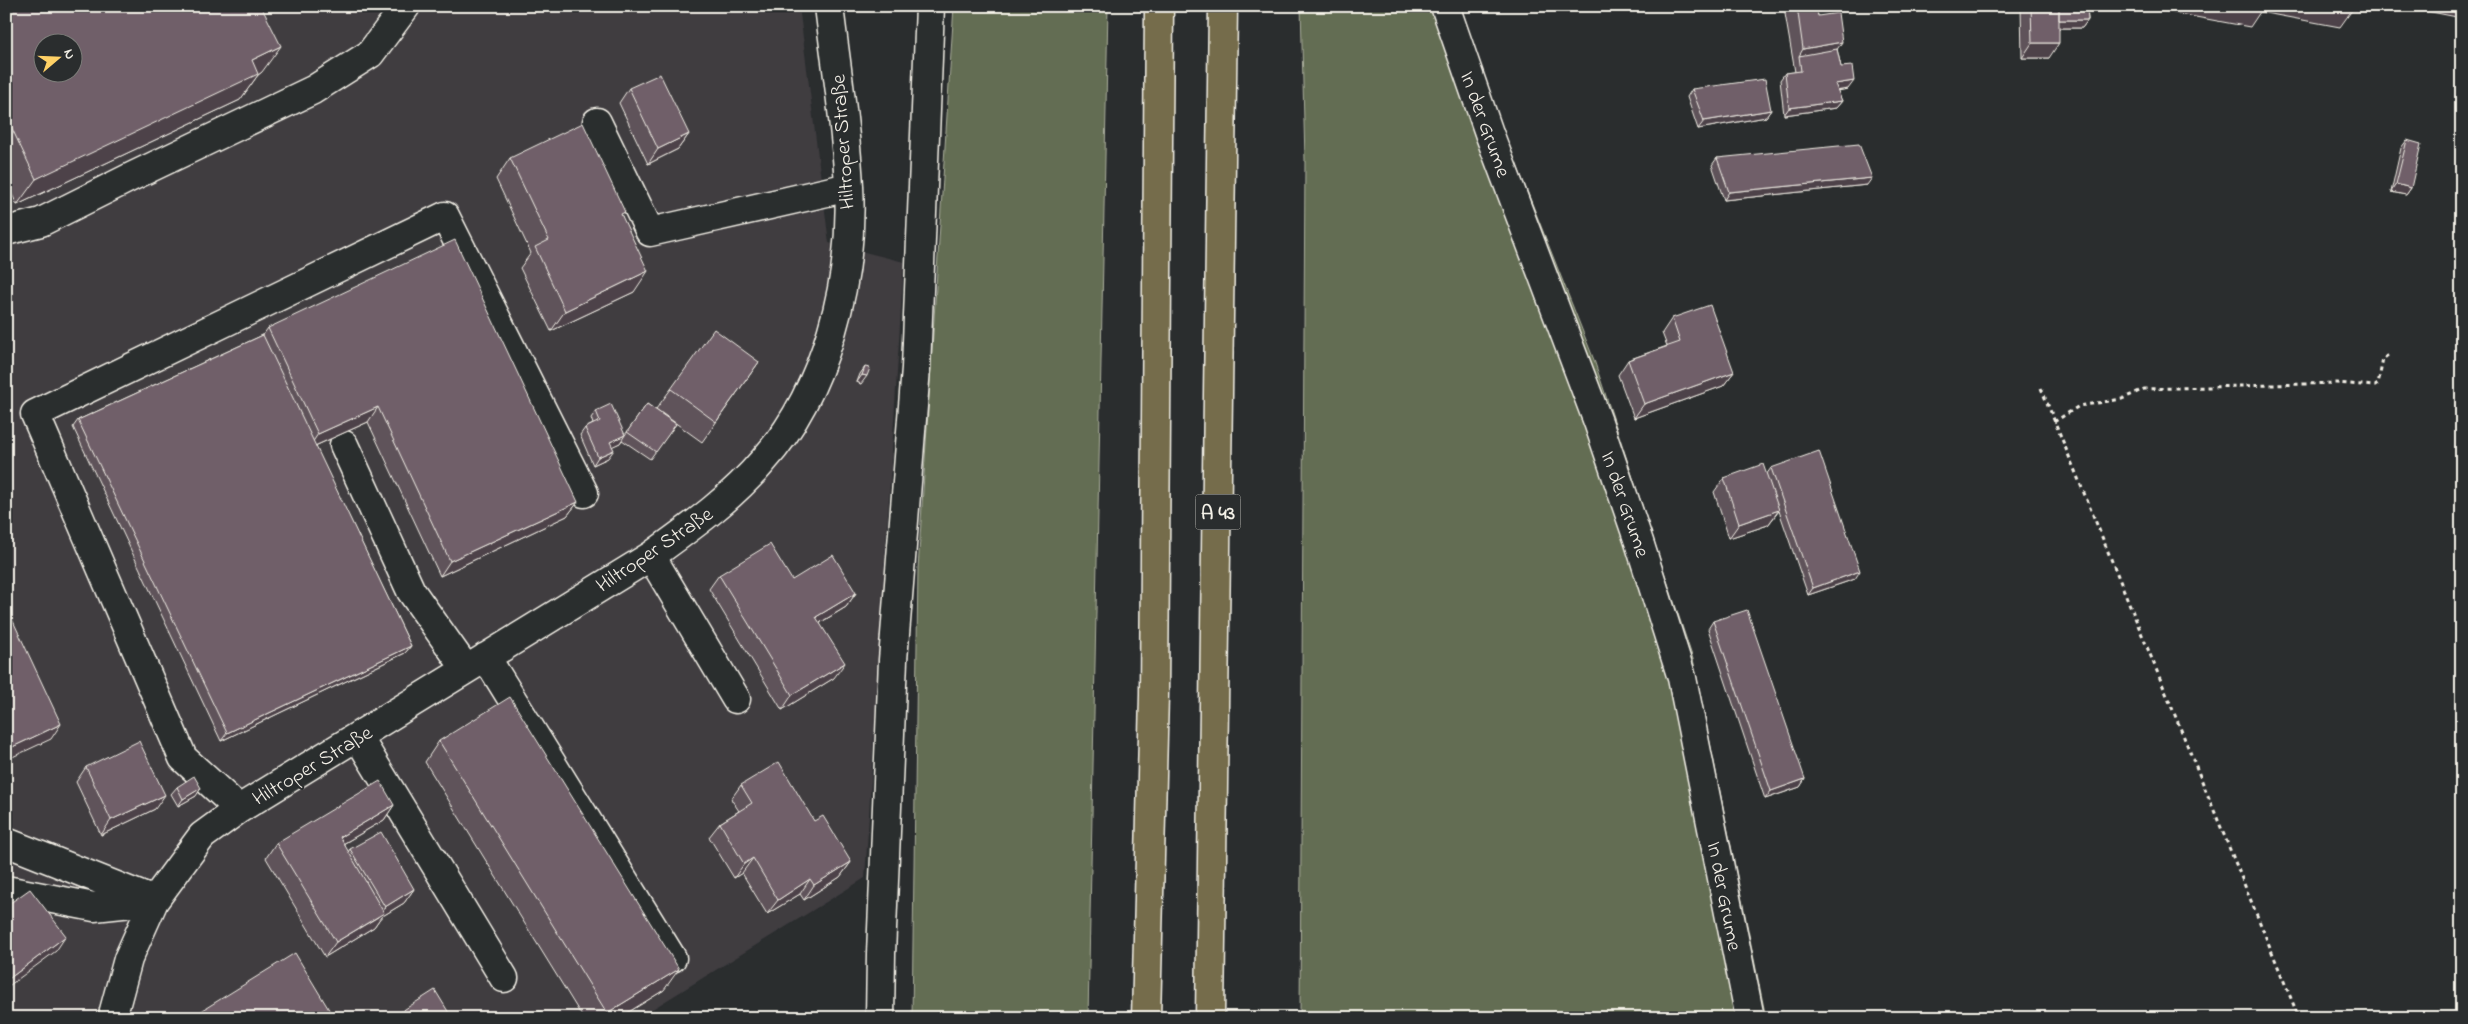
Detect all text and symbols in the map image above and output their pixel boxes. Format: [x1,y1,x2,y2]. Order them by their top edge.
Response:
north arrow [32,32,82,82]
text: N [57,46,80,62]
street label: In der Grume [1451,67,1517,182]
street label: Hiltroper Straße [824,73,864,210]
street label: In der Grume [1592,447,1657,562]
road number: A 43 [1196,494,1240,530]
street label: Hiltroper Straße [591,500,720,601]
street label: Hiltroper Straße [247,719,379,814]
street label: In der Grume [1698,839,1748,954]

